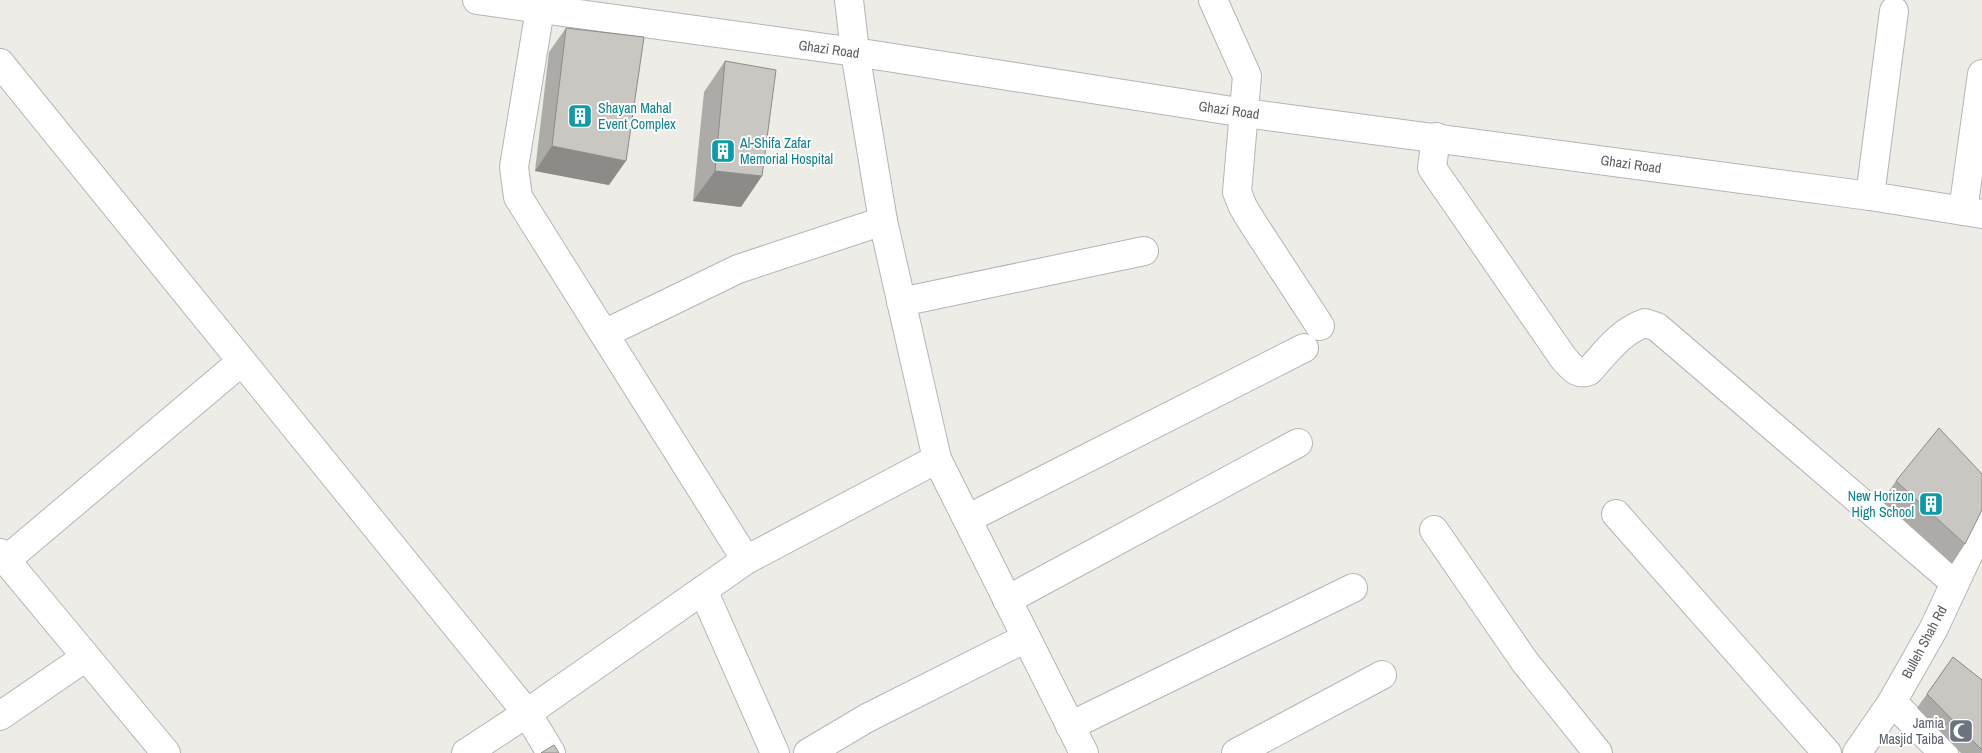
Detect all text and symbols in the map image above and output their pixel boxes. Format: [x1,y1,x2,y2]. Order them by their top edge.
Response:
street label: Ghazi Road [797,36,861,62]
street label: Ghazi Road [1197,97,1261,123]
place label: Shayan Mahal Event Complex [598,99,676,133]
building icon: Shayan Mahal Event Complex [567,103,593,129]
place label: Al-Shifa Zafar Memorial Hospital [739,134,833,168]
building icon: Al-Shifa Zafar Memorial Hospital [710,138,736,164]
street label: Ghazi Road [1599,151,1663,177]
place label: New Horizon High School [1848,487,1914,521]
building icon: New Horizon High School [1918,491,1944,517]
street label: Bulleh Shah Rd [1897,603,1951,681]
place label: Jamia Masjid Taiba [1879,714,1945,748]
mosque icon: Jamia Masjid Taiba [1948,718,1974,744]

